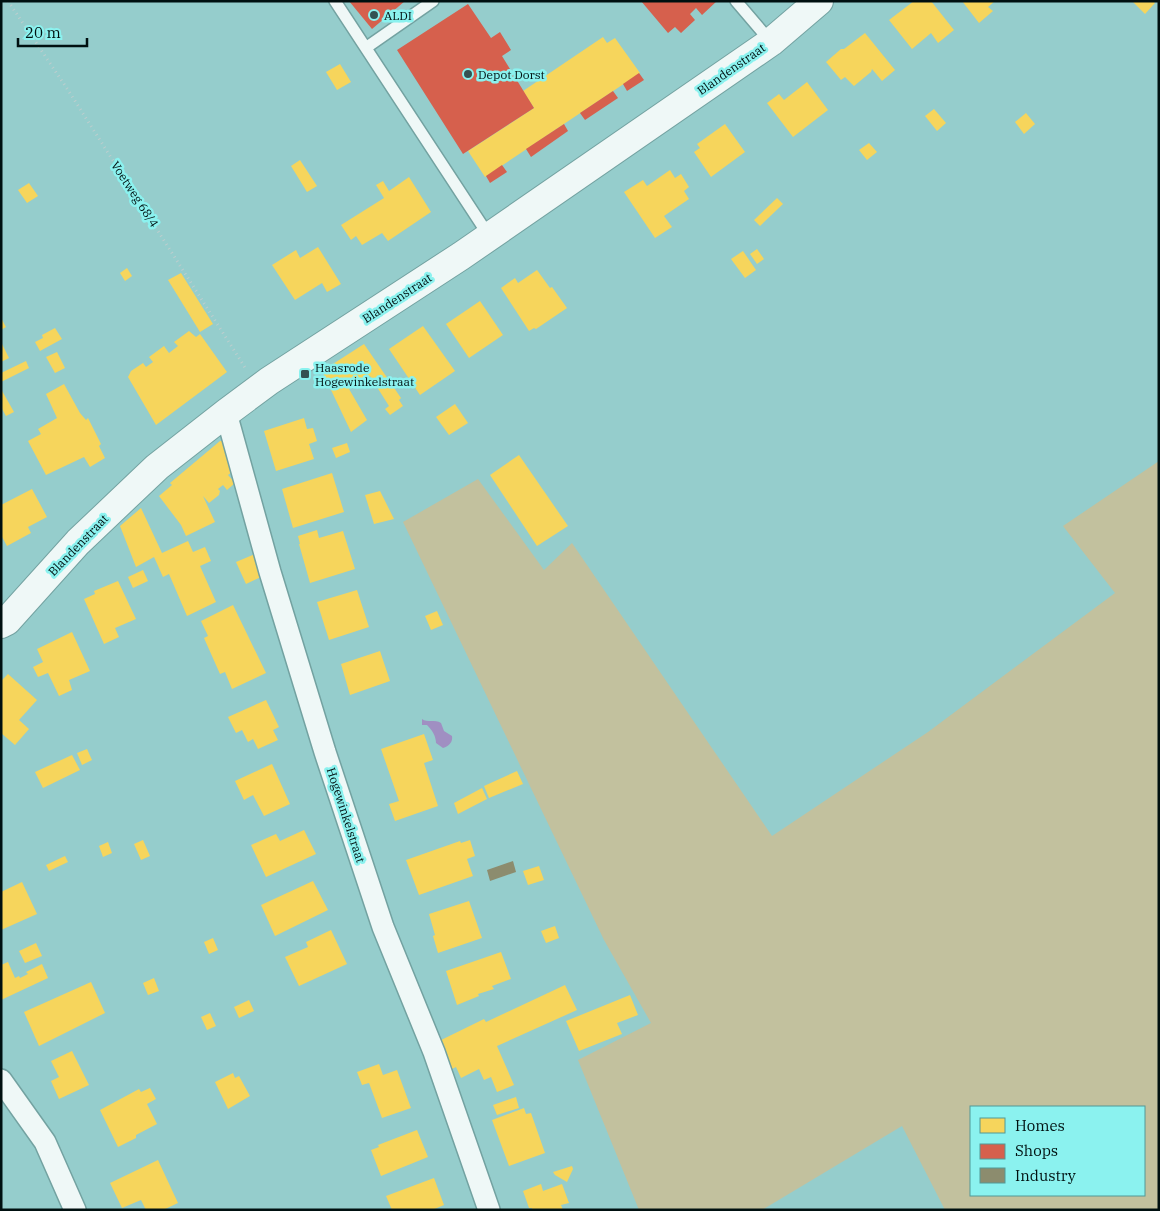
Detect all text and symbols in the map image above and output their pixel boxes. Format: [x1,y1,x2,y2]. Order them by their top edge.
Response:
place label: ALDI [384,8,412,23]
marker: ALDI [368,9,380,21]
scale bar [18,15,86,47]
text: 20 m [25,23,61,42]
street label: Blandenstraat [694,40,768,98]
place label: Depot Dorst [478,67,545,82]
marker: Depot Dorst [462,68,474,80]
street label: Voetweg 68/4 [108,158,162,230]
street label: Blandenstraat [359,270,435,326]
place label: Haasrode Hogewinkelstraat [315,360,414,389]
marker: Haasrode Hogewinkelstraat [299,368,311,380]
street label: Blandenstraat [45,511,111,579]
street label: Hogewinkelstraat [324,765,368,865]
legend [970,1106,1145,1196]
text: Homes [1015,1116,1065,1135]
text: Shops [1015,1141,1058,1160]
text: Industry [1015,1166,1076,1185]

